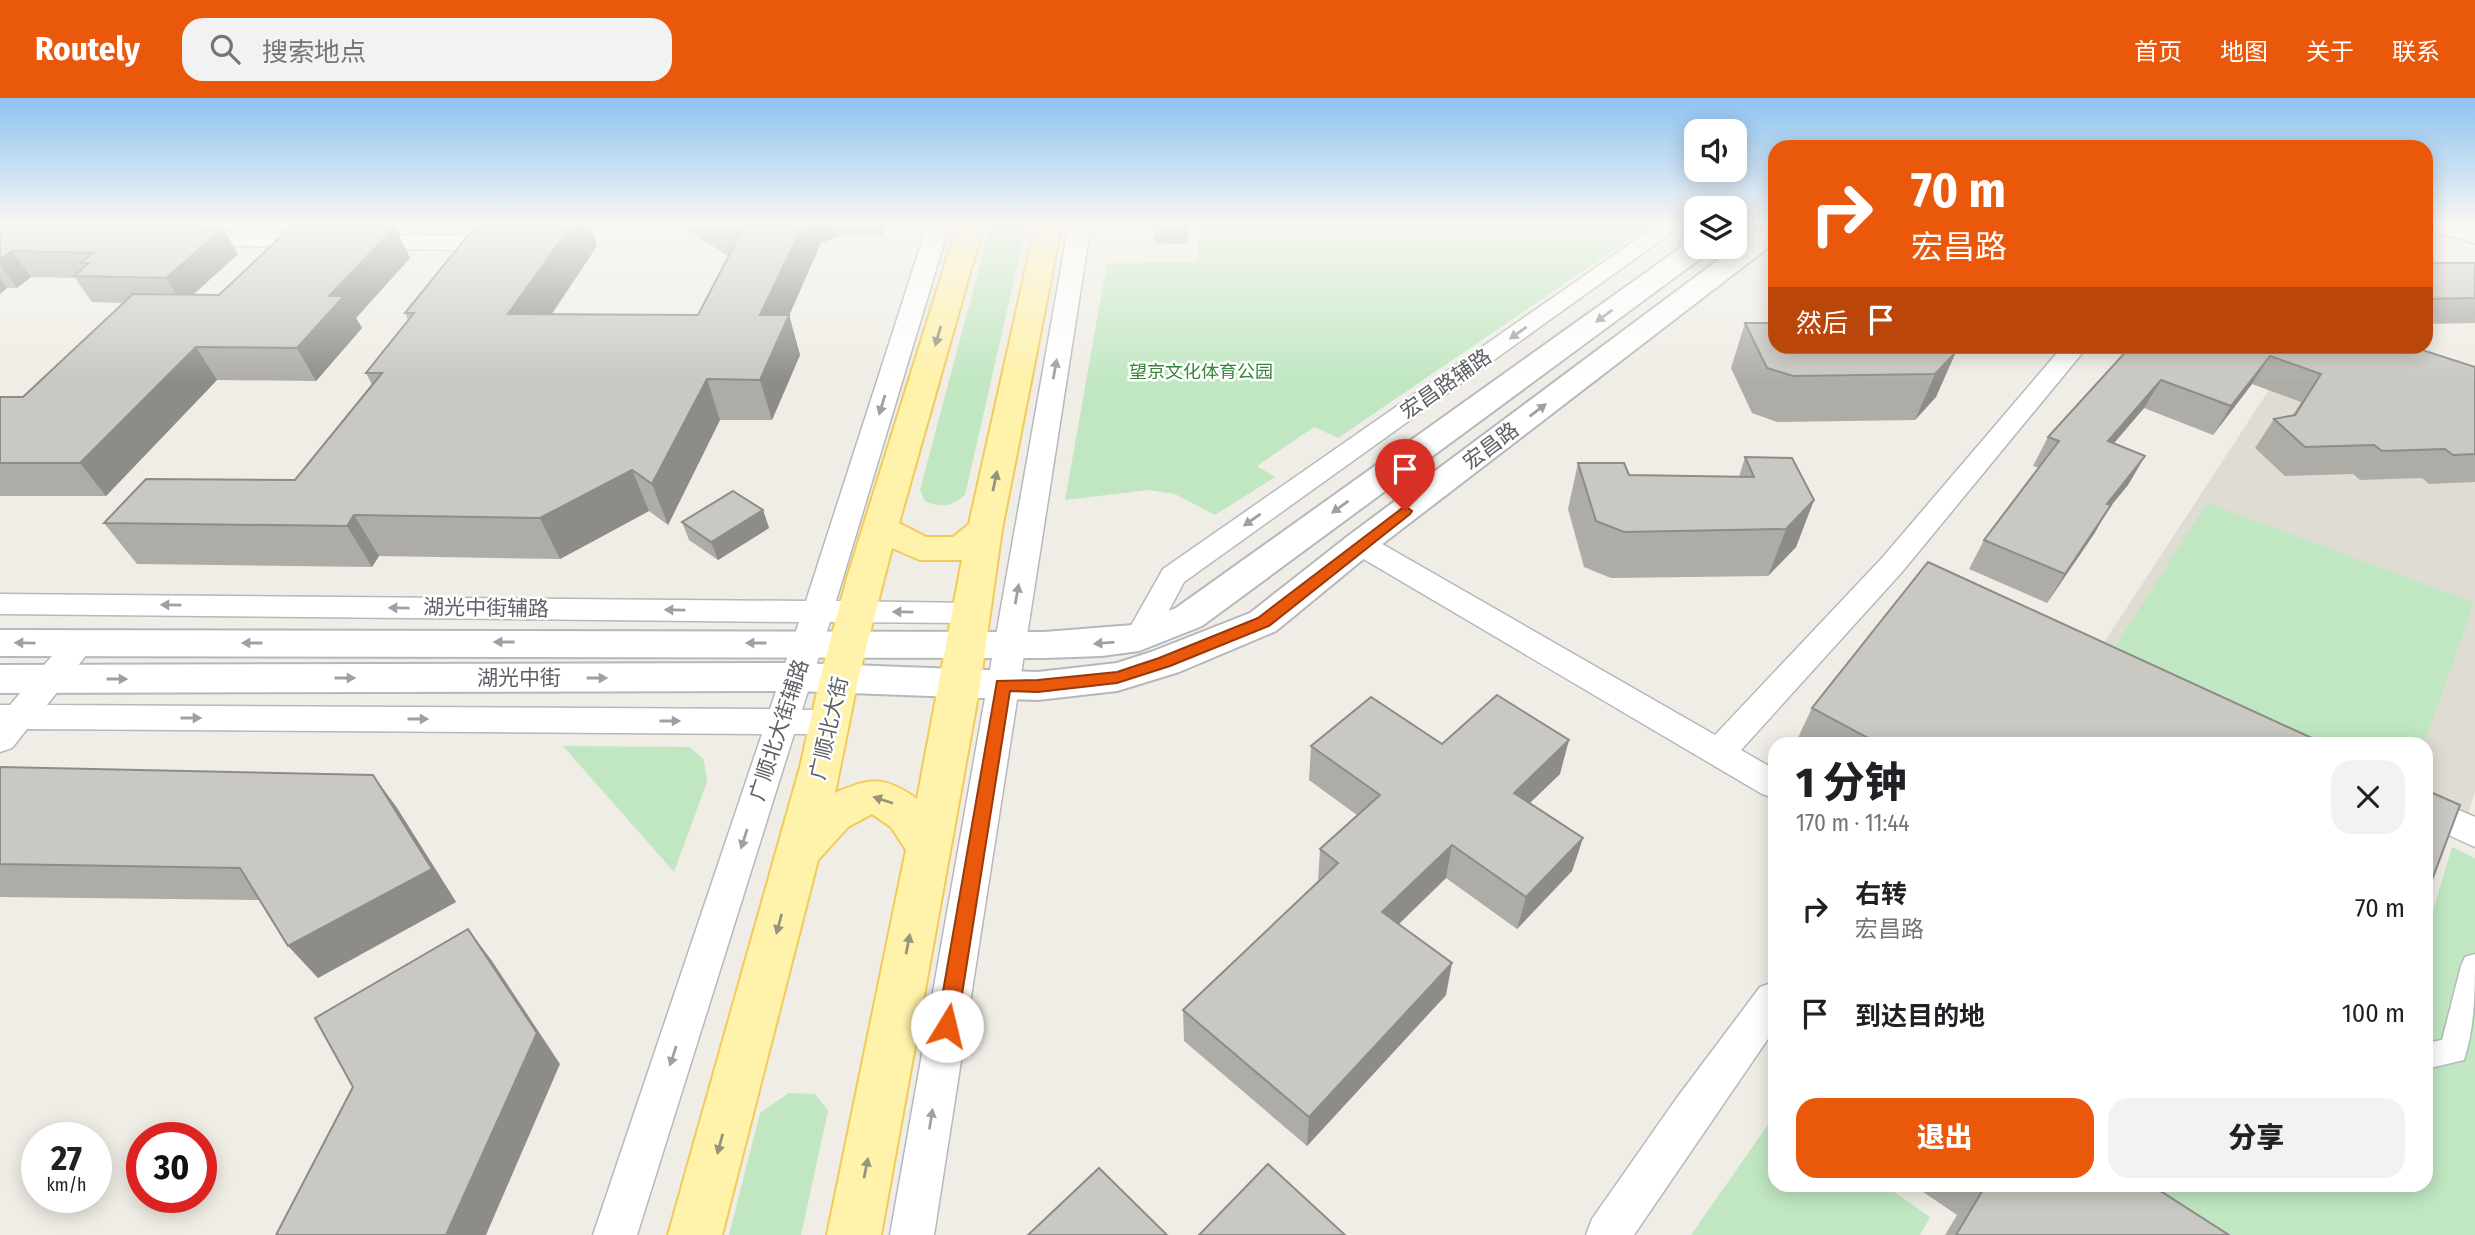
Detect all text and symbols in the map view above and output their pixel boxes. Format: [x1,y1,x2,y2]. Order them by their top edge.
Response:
search box [182,18,672,81]
text: Routely [35,29,140,69]
icon: search [206,30,244,68]
text: 搜索地点 [262,37,366,68]
text: 首页 [2134,38,2182,66]
text: 地图 [2220,38,2268,66]
text: 关于 [2306,38,2354,66]
text: 联系 [2392,38,2440,66]
map controls [1684,119,1747,259]
button: sound [1684,119,1747,182]
text: 70 m [1911,161,2006,220]
icon: right [1796,168,1887,259]
button: layers [1684,196,1747,259]
text: 宏昌路 [1911,228,2007,266]
icon: arrive [1862,301,1900,339]
one-way arrow [1595,308,1613,322]
text: 然后 [1796,308,1848,339]
one-way arrow [933,325,943,346]
one-way arrow [1509,326,1527,340]
street label: 宏昌路辅路 [1396,343,1496,425]
one-way arrow [1050,358,1061,380]
park label: 望京文化体育公园 [1129,361,1273,383]
one-way arrow [877,395,887,416]
one-way arrow [1528,403,1546,418]
street label: 宏昌路 [1458,417,1524,475]
pin [1375,439,1435,511]
icon: arrive [1386,450,1424,488]
one-way arrow [990,470,1001,492]
one-way arrow [1331,500,1350,514]
one-way arrow [1243,513,1261,527]
one-way arrow [1012,582,1023,604]
street label: 湖光中街辅路 [423,594,549,622]
one-way arrow [160,600,182,611]
one-way arrow [388,602,410,614]
one-way arrow [664,604,686,616]
one-way arrow [892,607,914,618]
one-way arrow [493,636,515,648]
one-way arrow [241,637,263,649]
one-way arrow [745,637,767,649]
one-way arrow [1093,637,1115,648]
one-way arrow [14,638,36,649]
street label: 广顺北大街辅路 [744,656,814,804]
street label: 湖光中街 [477,665,561,691]
one-way arrow [334,672,356,684]
one-way arrow [586,672,608,684]
one-way arrow [106,673,128,685]
street label: 广顺北大街 [805,674,853,782]
one-way arrow [180,712,202,724]
one-way arrow [407,713,429,725]
one-way arrow [659,715,681,727]
text: 1 分钟 [1796,758,1907,808]
button: close [2331,760,2405,834]
one-way arrow [872,795,893,805]
text: 170 m · 11:44 [1796,809,1909,837]
one-way arrow [738,829,749,850]
text: 右转 [1855,879,1907,910]
icon: right [1796,890,1834,928]
text: 70 m [2355,893,2405,924]
one-way arrow [773,913,784,935]
text: 宏昌路 [1855,915,1924,943]
one-way arrow [903,933,914,955]
position arrow [910,989,984,1063]
icon: arrive [1796,995,1834,1033]
text: 100 m [2342,998,2405,1029]
text: 到达目的地 [1855,1001,1985,1032]
one-way arrow [667,1045,678,1066]
button: 退出 [1796,1098,2094,1178]
button: 分享 [2108,1098,2405,1178]
one-way arrow [926,1108,937,1130]
speed limit sign: 30 [126,1122,217,1213]
one-way arrow [714,1133,725,1155]
text: 27 [51,1137,82,1179]
one-way arrow [861,1157,872,1179]
text: km/h [46,1174,87,1196]

